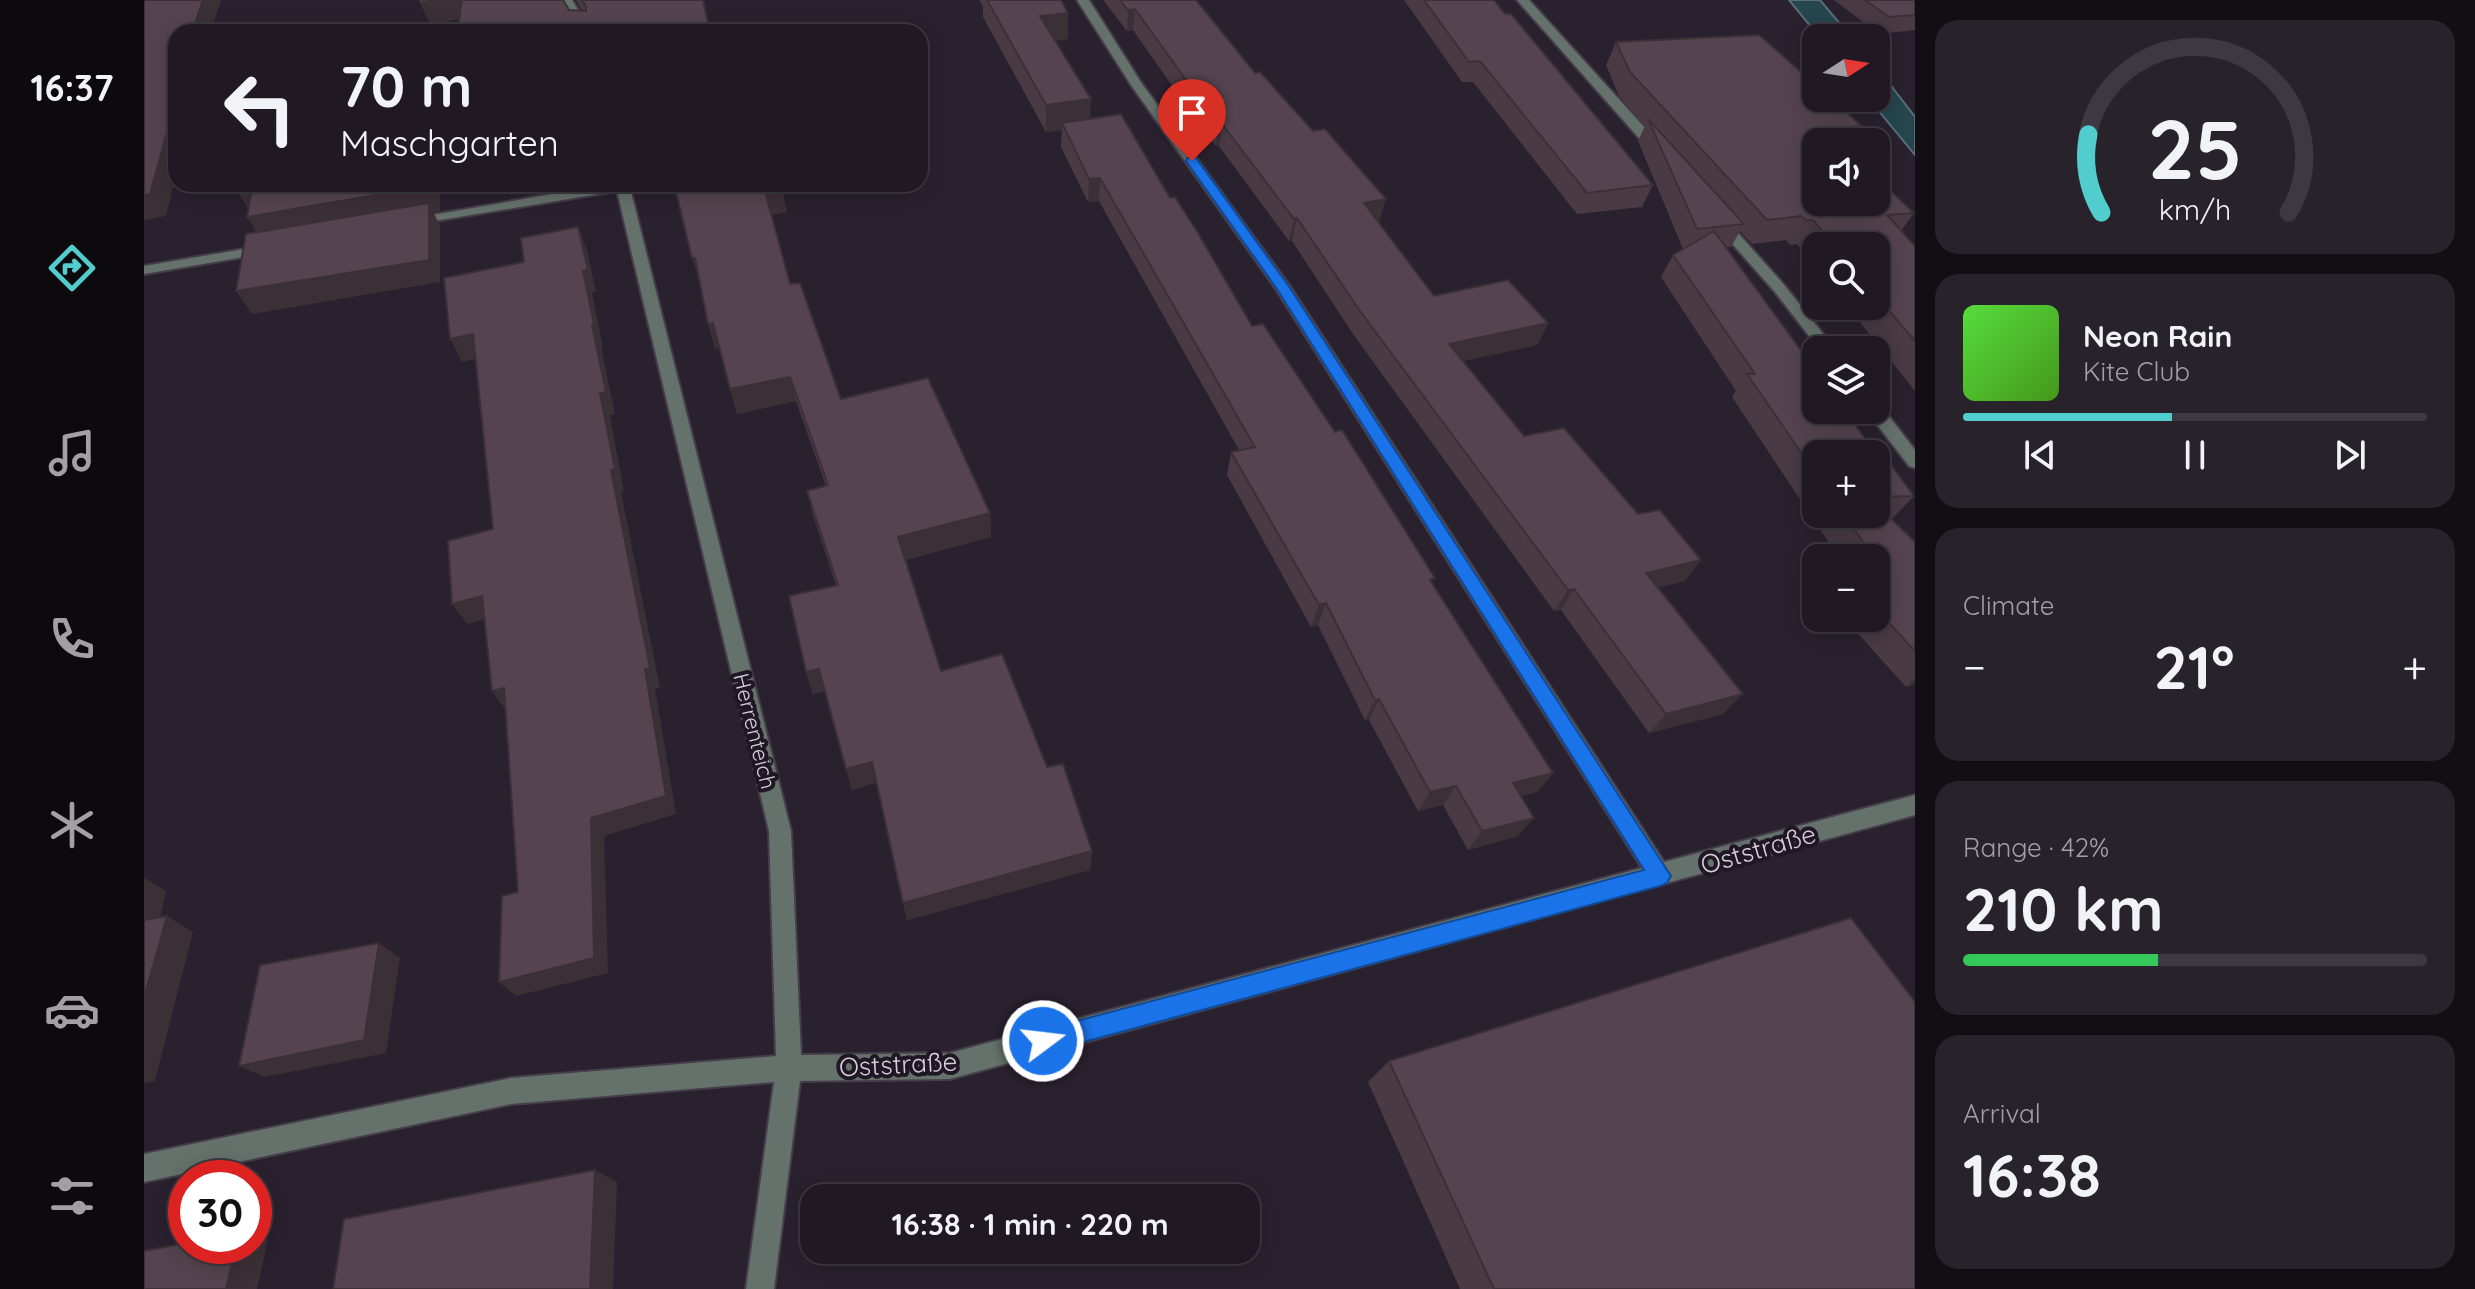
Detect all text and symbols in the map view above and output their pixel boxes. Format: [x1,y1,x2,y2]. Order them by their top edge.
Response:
north arrow [1802,24,1890,112]
map controls [1802,24,1890,632]
text: 70 m [340,51,472,121]
icon: left [208,56,312,160]
text: 16:37 [31,65,113,110]
pin [1158,79,1226,161]
icon: arrive [1170,91,1214,135]
text: 25 [2147,95,2243,199]
text: Maschgarten [340,120,559,165]
button: sound [1802,128,1890,216]
text: km/h [2159,191,2231,227]
button: search [1802,232,1890,320]
icon: directions [44,240,100,296]
text: Neon Rain [2083,317,2232,355]
button: layers [1802,336,1890,424]
text: Kite Club [2083,355,2190,388]
icon: music [44,425,100,481]
icon: previous [2018,433,2062,477]
icon: pause [2173,433,2217,477]
icon: next [2328,433,2372,477]
button: + [1802,440,1890,528]
button: − [1802,544,1890,632]
text: Climate [1963,589,2054,622]
icon: phone [44,611,100,667]
text: 21° [2154,629,2235,704]
text: − [1963,639,1986,694]
text: + [2402,639,2427,694]
street label: Herrenteich [727,670,783,792]
icon: climate [44,797,100,853]
street label: Oststraße [1697,817,1819,881]
text: Range · 42% [1963,831,2109,864]
text: 210 km [1963,871,2164,946]
icon: car [44,982,100,1038]
position arrow [1001,999,1085,1083]
street label: Oststraße [838,1044,958,1084]
text: Arrival [1963,1097,2041,1130]
text: 16:38 [1963,1137,2101,1212]
speed limit sign: 30 [168,1160,272,1264]
icon: filters [44,1168,100,1224]
text: 16:38 · 1 min · 220 m [891,1205,1169,1243]

